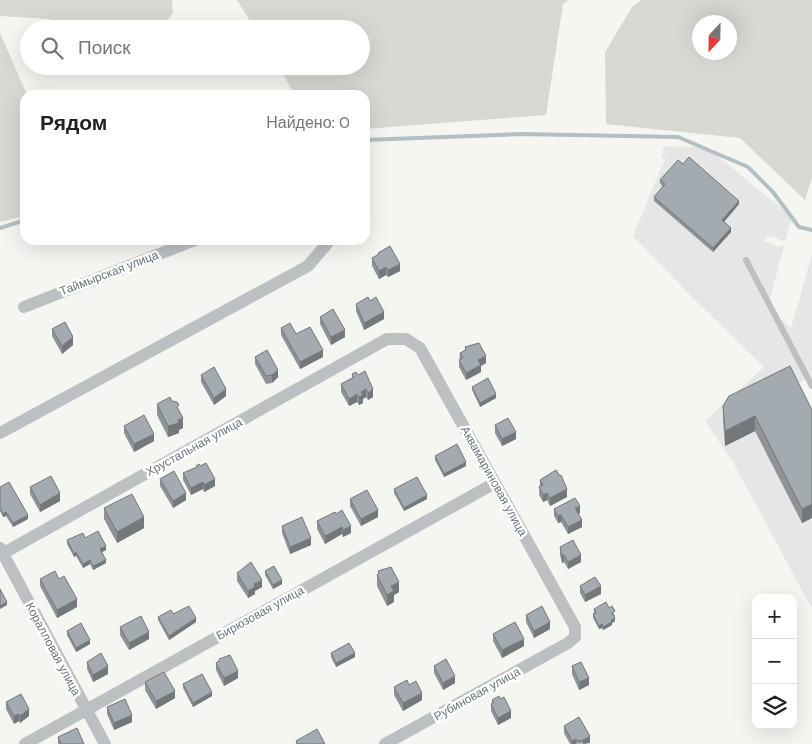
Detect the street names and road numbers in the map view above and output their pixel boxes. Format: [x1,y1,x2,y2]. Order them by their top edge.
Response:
street label: Таймырская улица [57,247,161,299]
street label: Хрустальная улица [143,414,245,480]
street label: Аквамариновая улица [457,423,531,539]
street label: Бирюзовая улица [213,582,307,644]
street label: Коралловая улица [22,600,84,699]
street label: Рубиновая улица [431,663,523,724]

